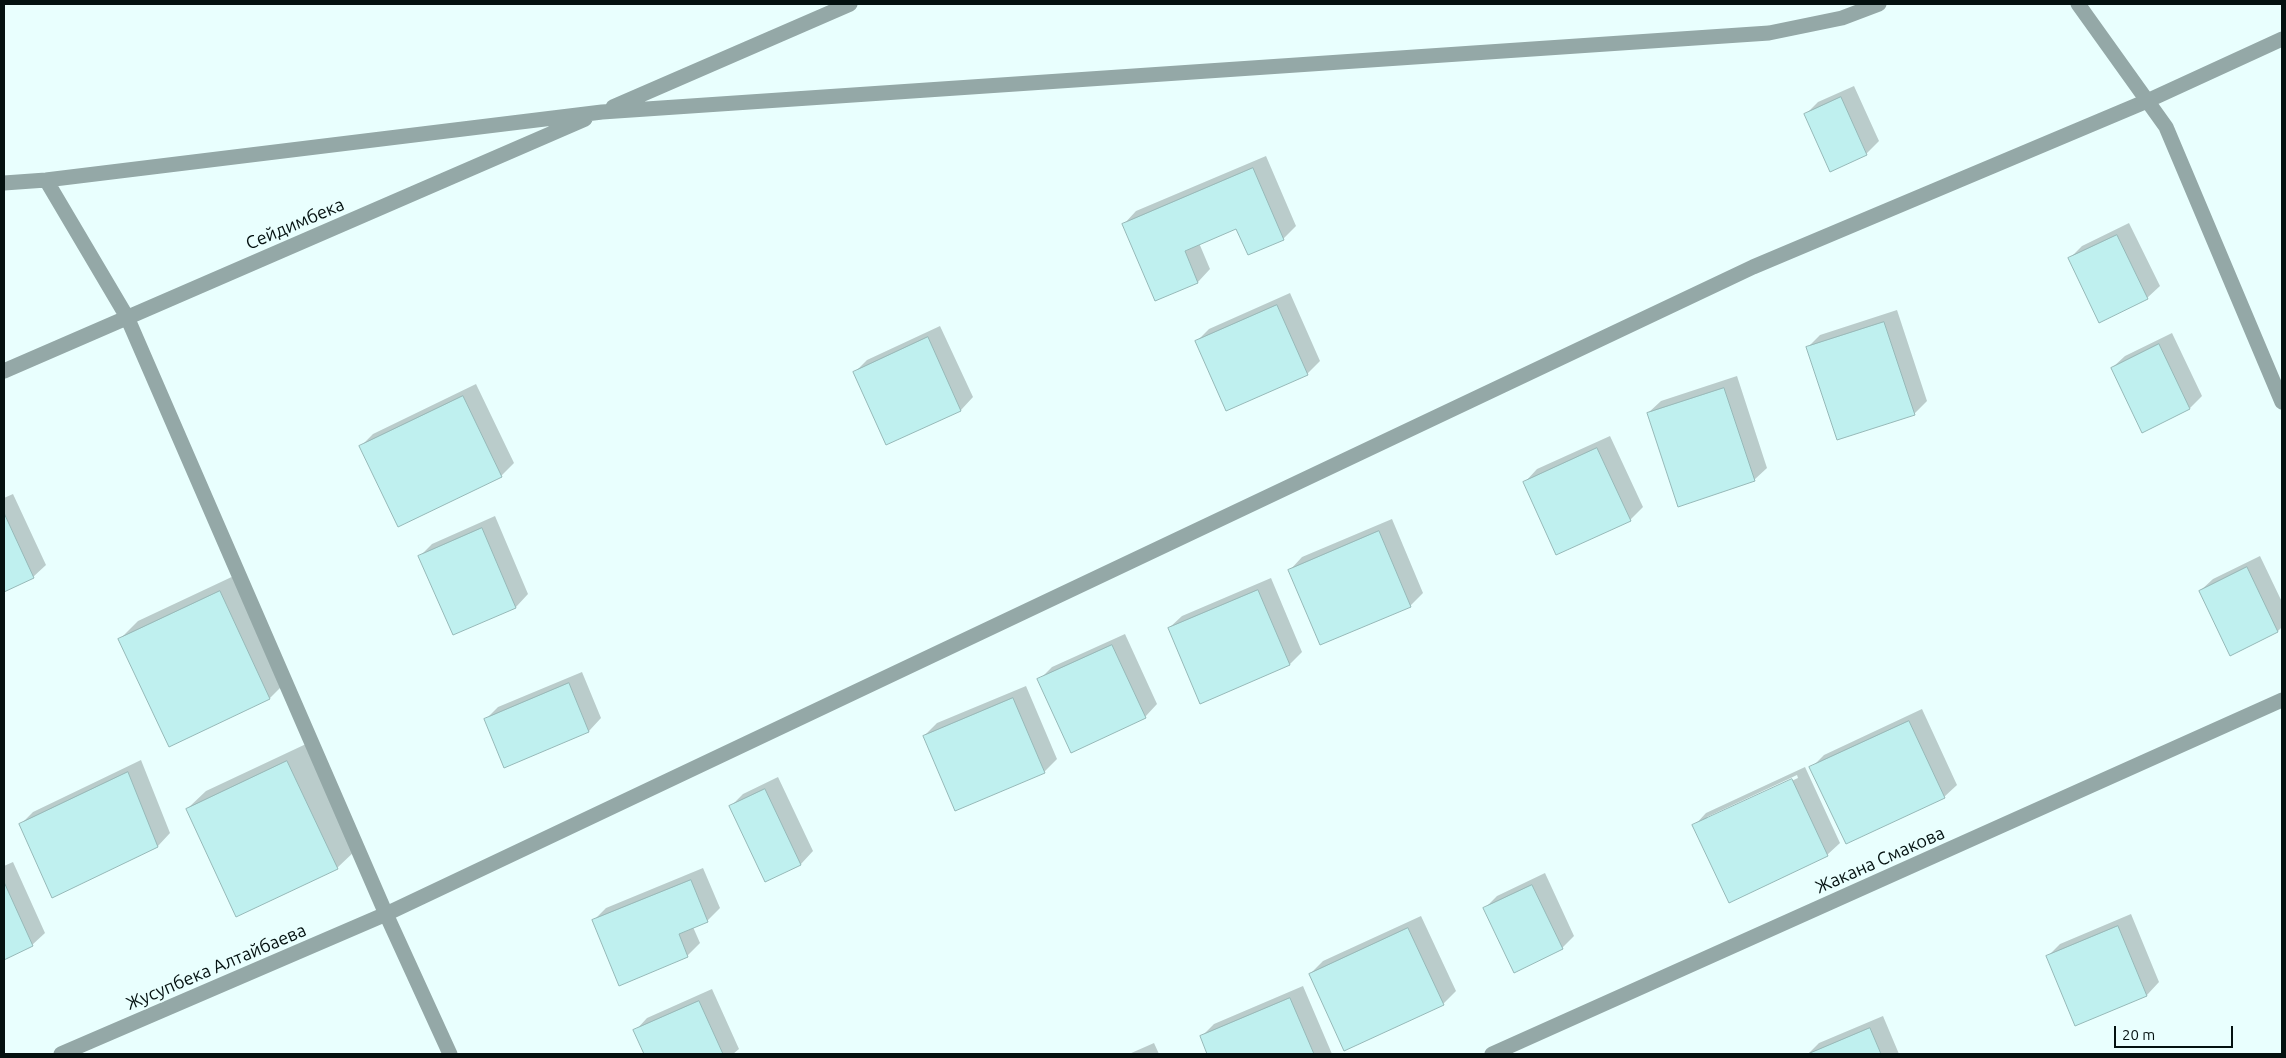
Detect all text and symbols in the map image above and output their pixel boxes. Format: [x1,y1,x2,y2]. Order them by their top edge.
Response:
street label: Сейдимбека [243,194,347,254]
street label: Жакана Смакова [1812,822,1948,898]
street label: Жусупбека Алтайбаева [123,919,309,1015]
scale bar [2116,1016,2235,1048]
text: 20 m [2122,1026,2155,1043]

